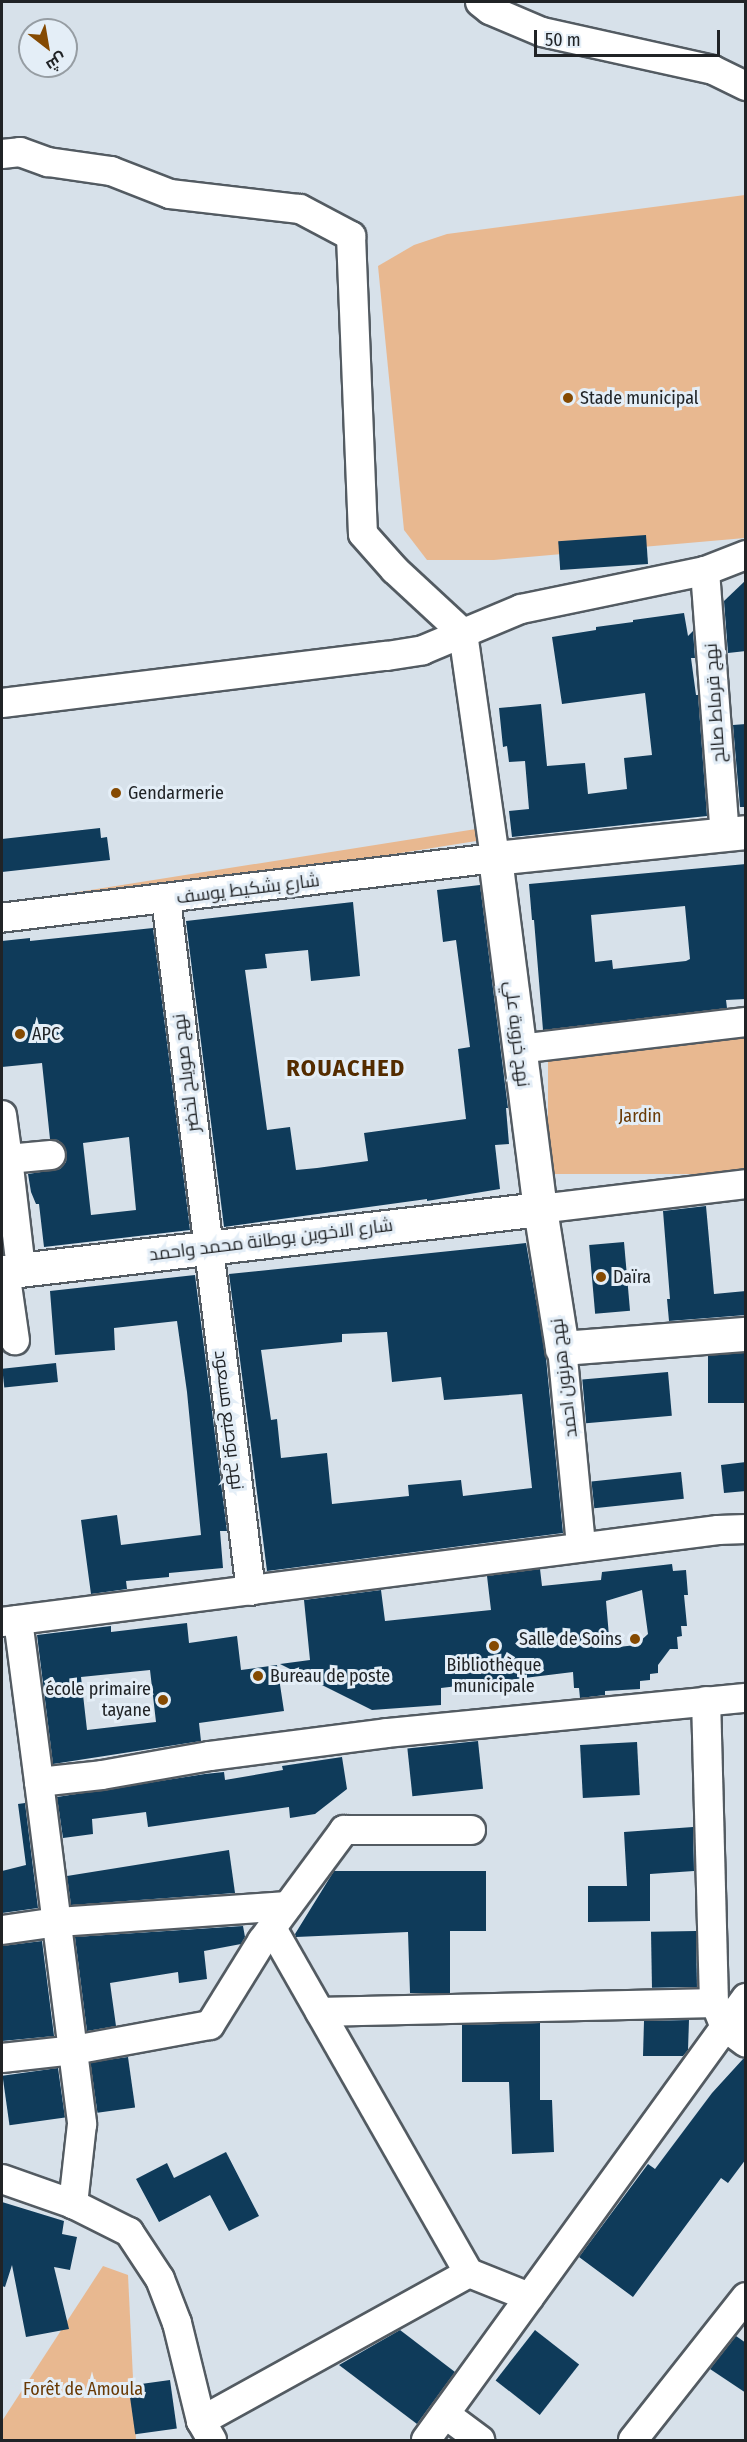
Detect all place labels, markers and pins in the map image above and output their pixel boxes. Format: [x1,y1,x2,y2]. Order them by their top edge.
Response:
place label: Stade municipal [580,387,699,409]
marker: Stade municipal [561,391,575,405]
place label: Gendarmerie [128,782,224,804]
marker: Gendarmerie [109,786,123,800]
place label: APC [32,1023,60,1045]
marker: APC [13,1027,27,1041]
place label: Daïra [613,1266,651,1288]
marker: Daïra [594,1270,608,1284]
place label: Salle de Soins [519,1628,622,1650]
marker: Salle de Soins [626,1630,644,1648]
marker: Bibliothèque municipale [487,1639,501,1653]
place label: Bibliothèque municipale [447,1655,541,1698]
place label: Bureau de poste [270,1665,390,1687]
marker: Bureau de poste [251,1669,265,1683]
place label: école primaire tayane [45,1679,151,1722]
marker: école primaire tayane [156,1693,170,1707]

